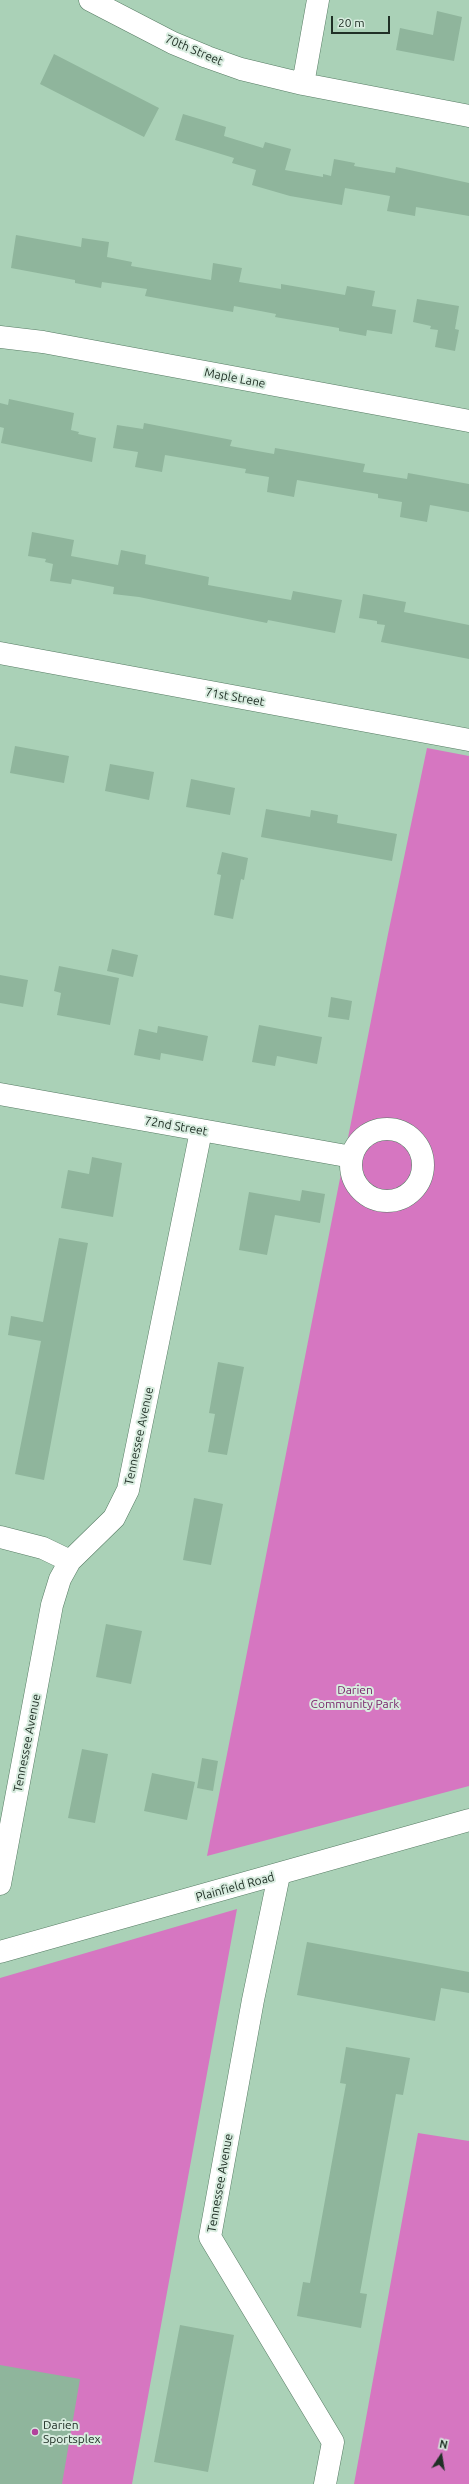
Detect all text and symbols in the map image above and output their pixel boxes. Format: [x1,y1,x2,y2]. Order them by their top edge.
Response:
scale bar [333,8,392,34]
text: 20 m [338,16,365,29]
street label: 70th Street [163,31,225,69]
street label: Maple Lane [203,365,267,391]
street label: 71st Street [204,685,266,709]
street label: 72nd Street [143,1113,209,1139]
street label: Tennessee Avenue [122,1386,156,1486]
park label: Darien Community Park [311,1683,399,1711]
street label: Tennessee Avenue [10,1693,44,1793]
street label: Plainfield Road [194,1870,276,1904]
street label: Tennessee Avenue [204,2133,236,2233]
place label: Darien Sportsplex [43,2418,101,2446]
marker: Darien Sportsplex [30,2427,40,2437]
north arrow [421,2436,461,2476]
text: N [438,2438,449,2451]

